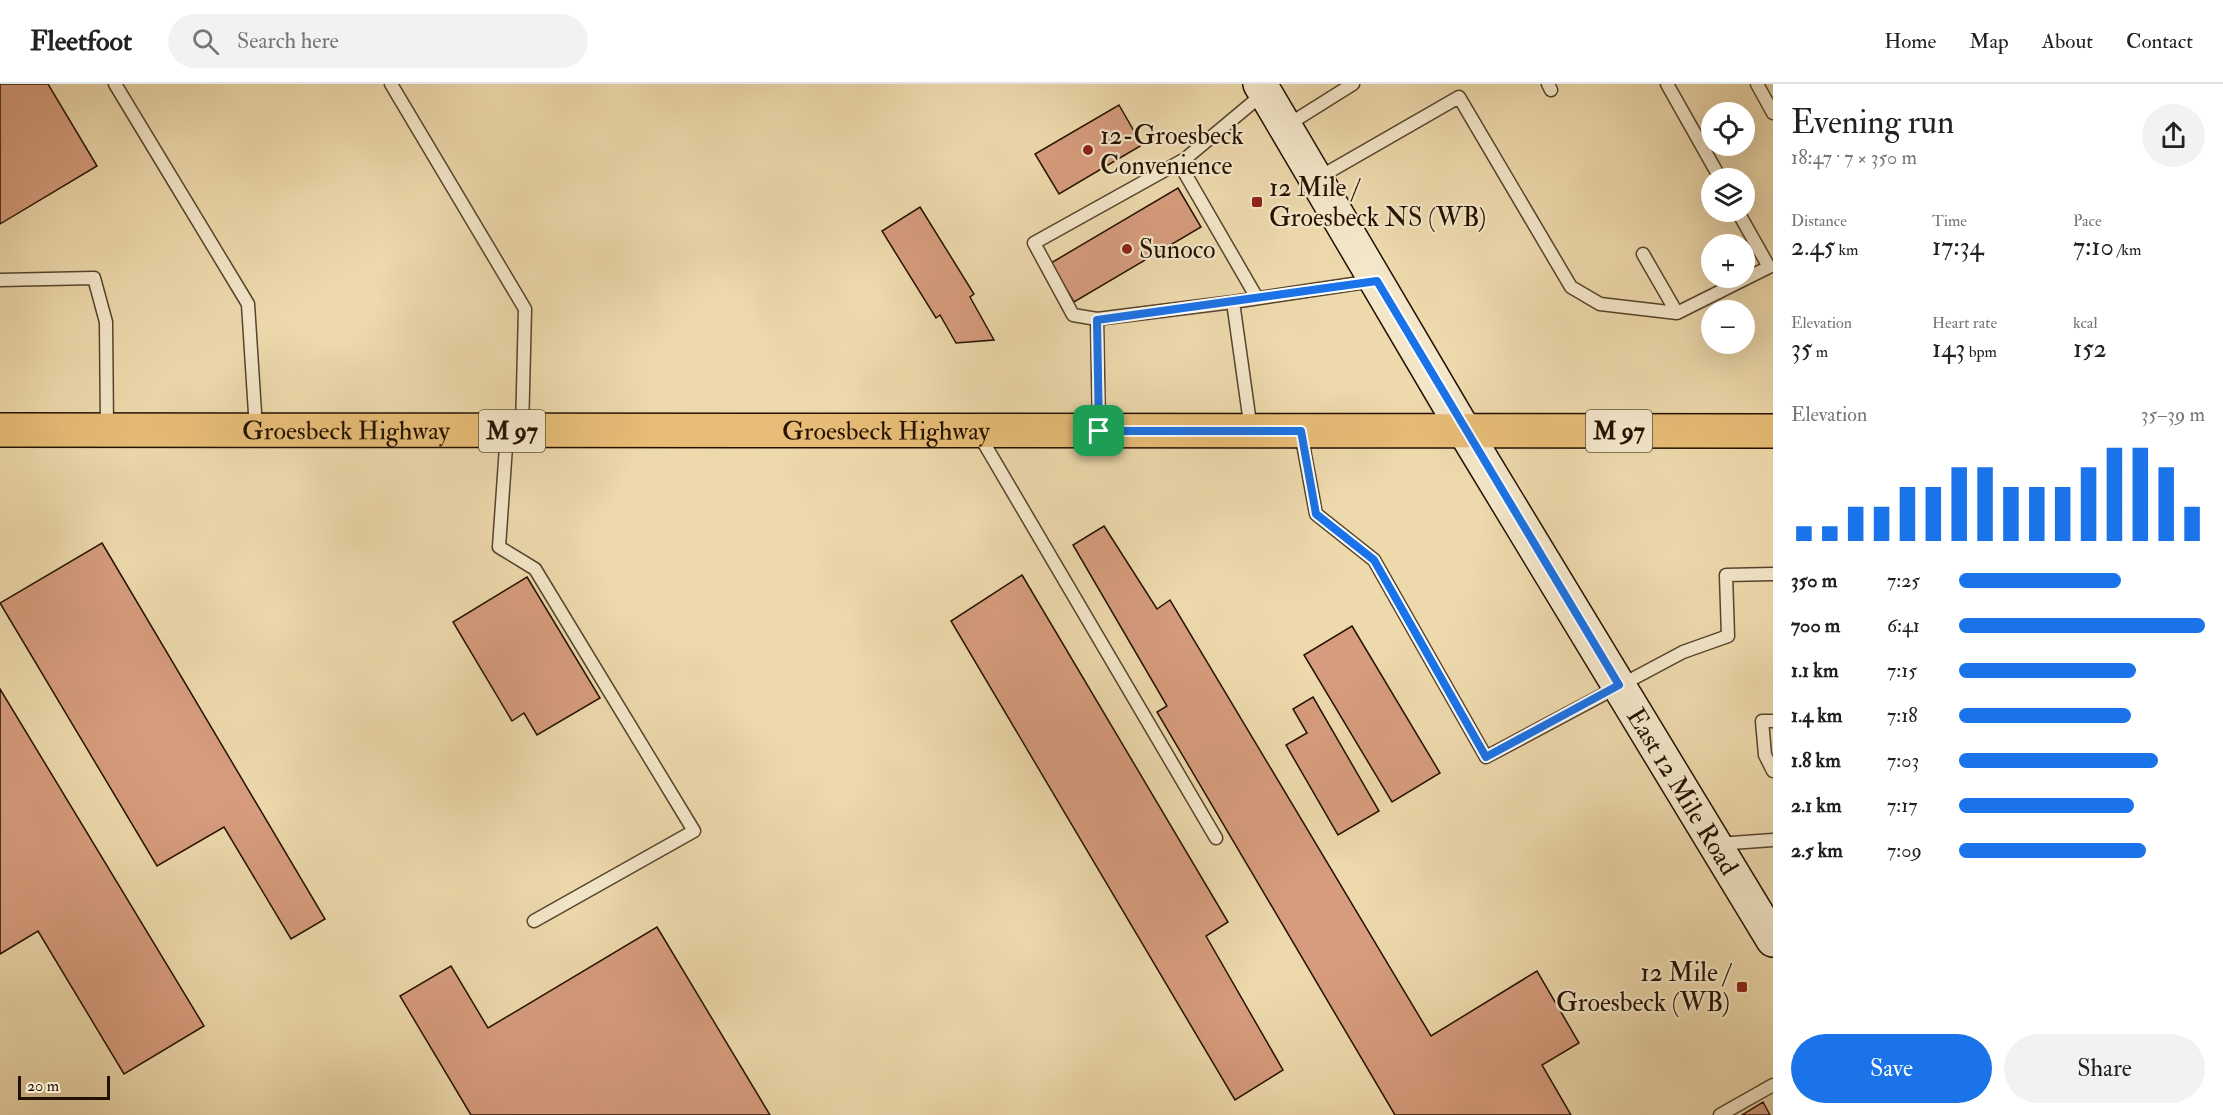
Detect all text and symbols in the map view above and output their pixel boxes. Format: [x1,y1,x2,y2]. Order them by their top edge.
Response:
search box [168,14,588,68]
text: Fleetfoot [30,24,132,59]
icon: search [189,25,222,58]
text: Search here [237,27,339,55]
text: Home [1884,28,1936,55]
text: Map [1969,28,2009,55]
text: About [2042,28,2093,55]
text: Contact [2126,28,2193,55]
map controls [1701,102,1755,354]
button: locate [1701,102,1755,156]
text: Evening run [1791,102,1954,143]
button: share [2142,104,2205,167]
place label: 12-Groesbeck Convenience [1100,120,1244,182]
marker: 12-Groesbeck Convenience [1081,143,1095,157]
text: 18:47 · 7 × 350 m [1791,145,1917,170]
button: layers [1701,168,1755,222]
place label: 12 Mile / Groesbeck NS (WB) [1269,172,1486,234]
marker: 12 Mile / Groesbeck NS (WB) [1250,195,1264,209]
text: Distance [1791,211,1847,231]
text: Time [1932,211,1967,231]
text: Pace [2073,211,2102,231]
text: 2.45 [1791,231,1835,263]
text: 17:34 [1932,231,1984,263]
text: 7:10 [2073,231,2114,263]
place label: Sunoco [1139,234,1216,266]
button: + [1701,234,1755,288]
text: km [1835,240,1858,260]
text: /km [2114,240,2141,260]
marker: Sunoco [1120,242,1134,256]
button: − [1701,300,1755,354]
text: Elevation [1791,313,1852,333]
text: Heart rate [1932,313,1997,333]
text: kcal [2073,313,2098,333]
text: 35 [1791,333,1812,365]
text: 143 [1932,333,1965,365]
text: 152 [2073,333,2107,365]
text: m [1812,342,1828,362]
text: bpm [1965,342,1997,362]
text: Elevation [1791,402,1867,427]
text: 35–39 m [2141,402,2205,427]
pin [1073,405,1124,456]
road number: M 97 [479,410,545,452]
road number: M 97 [1586,410,1652,452]
icon: arrive [1082,414,1115,447]
street label: Groesbeck Highway [242,415,451,447]
street label: Groesbeck Highway [782,415,991,448]
text: 350 m [1791,568,1837,593]
text: 7:25 [1887,568,1920,593]
text: 700 m [1791,613,1840,638]
text: 6:41 [1887,613,1920,638]
text: 1.1 km [1791,658,1838,683]
text: 7:15 [1887,658,1917,683]
street label: East 12 Mile Road [1619,702,1745,881]
text: 1.4 km [1791,703,1842,728]
text: 7:18 [1887,703,1918,728]
text: 1.8 km [1791,748,1841,773]
text: 7:03 [1887,748,1919,773]
text: 2.1 km [1791,793,1841,818]
text: 7:17 [1887,793,1917,818]
text: 2.5 km [1791,838,1843,863]
text: 7:09 [1887,838,1922,863]
place label: 12 Mile / Groesbeck (WB) [1556,957,1732,1019]
marker: 12 Mile / Groesbeck (WB) [1735,980,1749,994]
button: Save [1791,1034,1992,1103]
button: Share [2004,1034,2205,1103]
scale bar [18,1073,110,1100]
text: 20 m [27,1076,59,1096]

